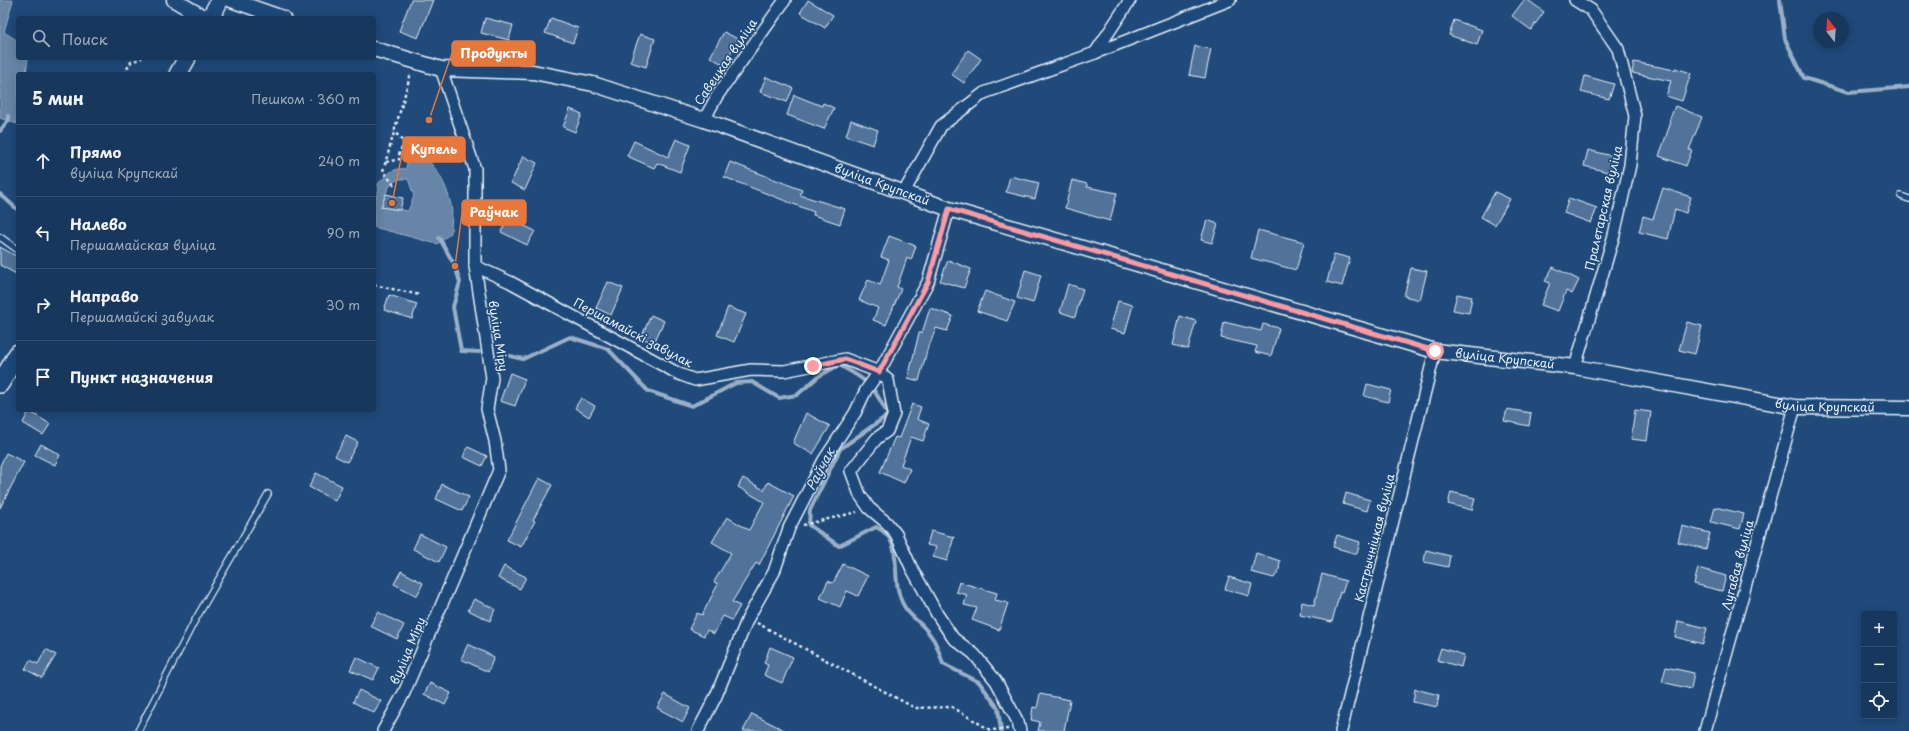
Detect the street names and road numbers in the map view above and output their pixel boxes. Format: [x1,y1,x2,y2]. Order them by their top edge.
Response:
street label: Савецкая вуліца [689,14,761,108]
street label: Пралетарская вуліца [1580,143,1626,272]
street label: вуліца Крупскай [832,158,932,209]
street label: Першамайскі завулак [570,293,697,372]
street label: вуліца Міру [484,299,513,373]
street label: вуліца Крупскай [1454,343,1555,373]
street label: вуліца Крупскай [1774,394,1875,416]
street label: Кастрычніцкая вуліца [1349,471,1399,604]
street label: Лугавая вуліца [1716,517,1758,612]
street label: вуліца Міру [385,614,429,687]

